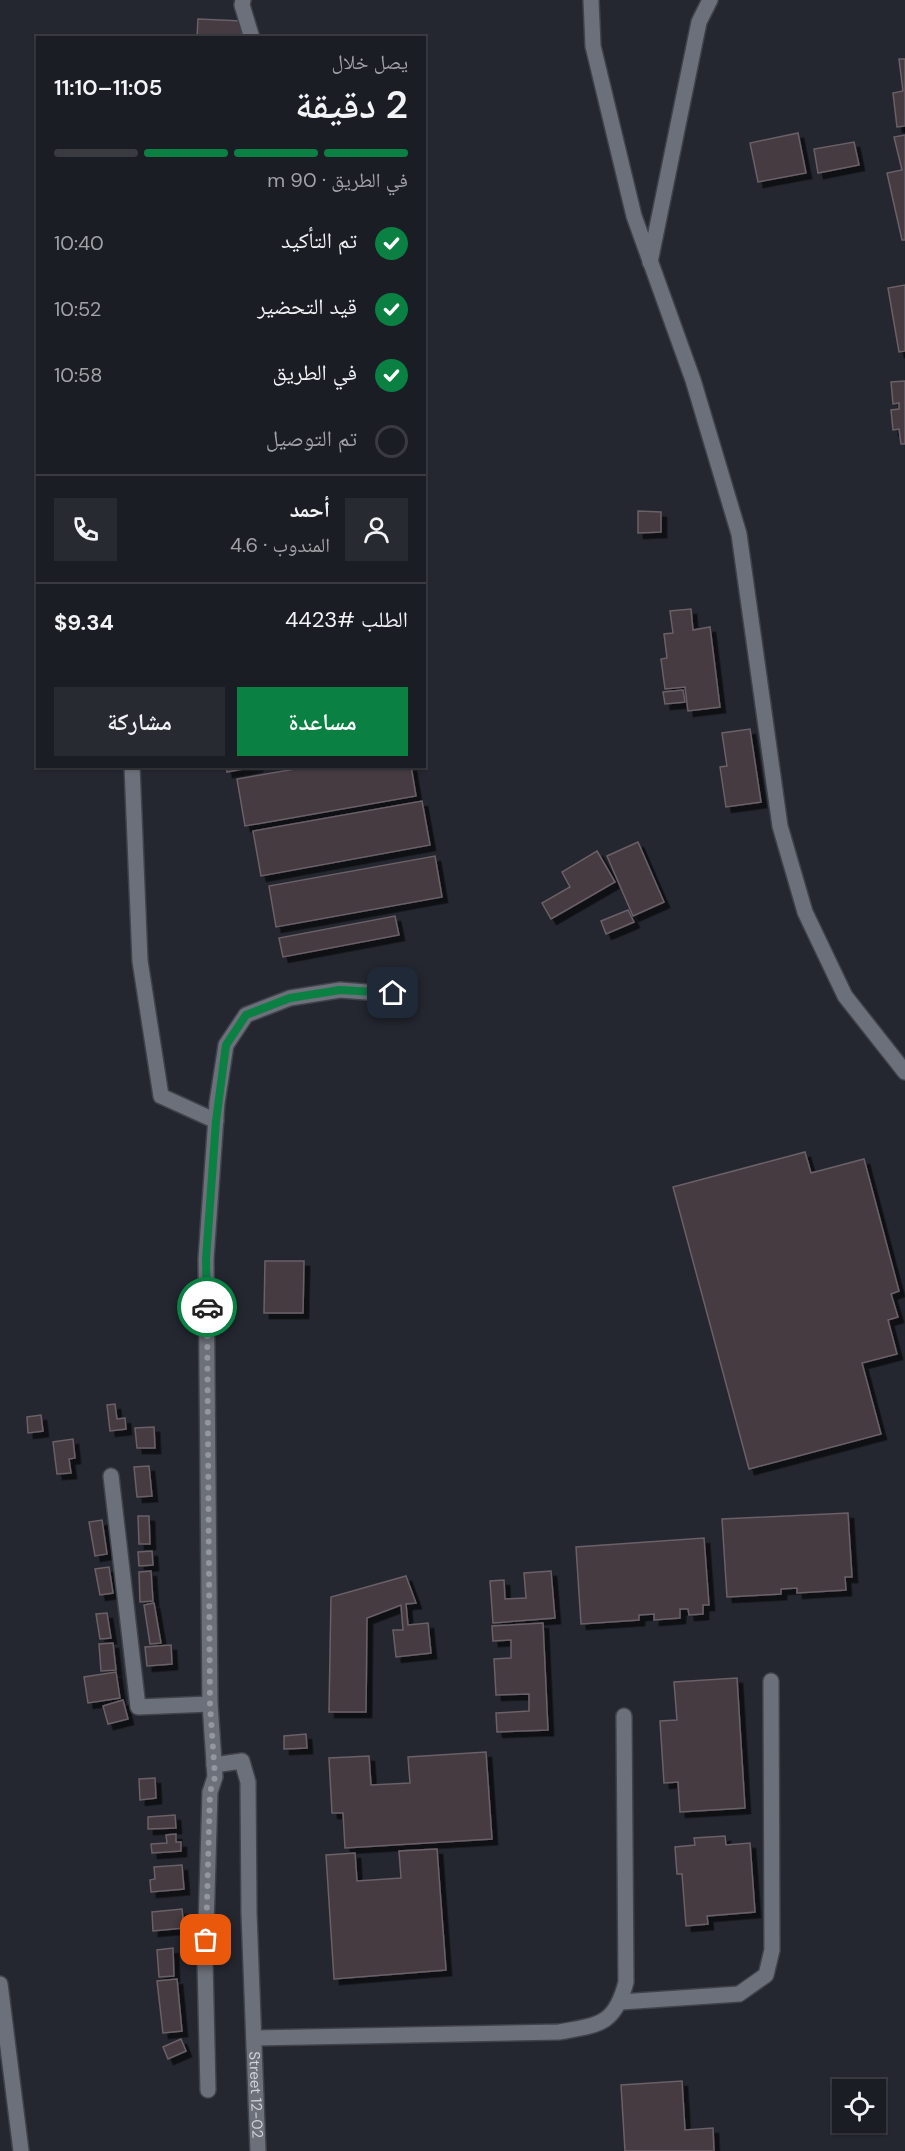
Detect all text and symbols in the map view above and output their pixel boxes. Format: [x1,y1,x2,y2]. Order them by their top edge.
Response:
text: يصل خلال [332,49,408,75]
text: 11:05–11:10 [54,73,162,102]
text: 2 دقيقة [295,79,408,130]
text: في الطريق · 90 m [267,167,408,193]
text: تم التأكيد [281,226,357,255]
icon: check [375,227,408,260]
text: 10:40 [54,230,104,256]
text: قيد التحضير [257,292,357,321]
icon: check [375,293,408,326]
text: 10:52 [54,296,101,322]
text: في الطريق [272,358,357,387]
icon: check [375,359,408,392]
text: 10:58 [54,362,102,388]
text: تم التوصيل [266,424,357,453]
text: أحمد [290,495,330,524]
button: phone [54,498,117,561]
button: person [345,498,408,561]
text: المندوب · 4.6 [230,532,330,558]
text: الطلب #4423 [285,605,408,634]
text: $9.34 [54,608,114,637]
button: مشاركة [54,687,225,756]
button: مساعدة [237,687,408,756]
pin [367,967,418,1018]
icon: home [376,976,409,1009]
courier [177,1277,237,1337]
icon: car [191,1291,224,1324]
pin [180,1914,231,1965]
icon: bag [189,1923,222,1956]
street label: Street 12-02 [244,2051,268,2138]
map controls [832,2079,886,2133]
button: locate [832,2079,886,2133]

